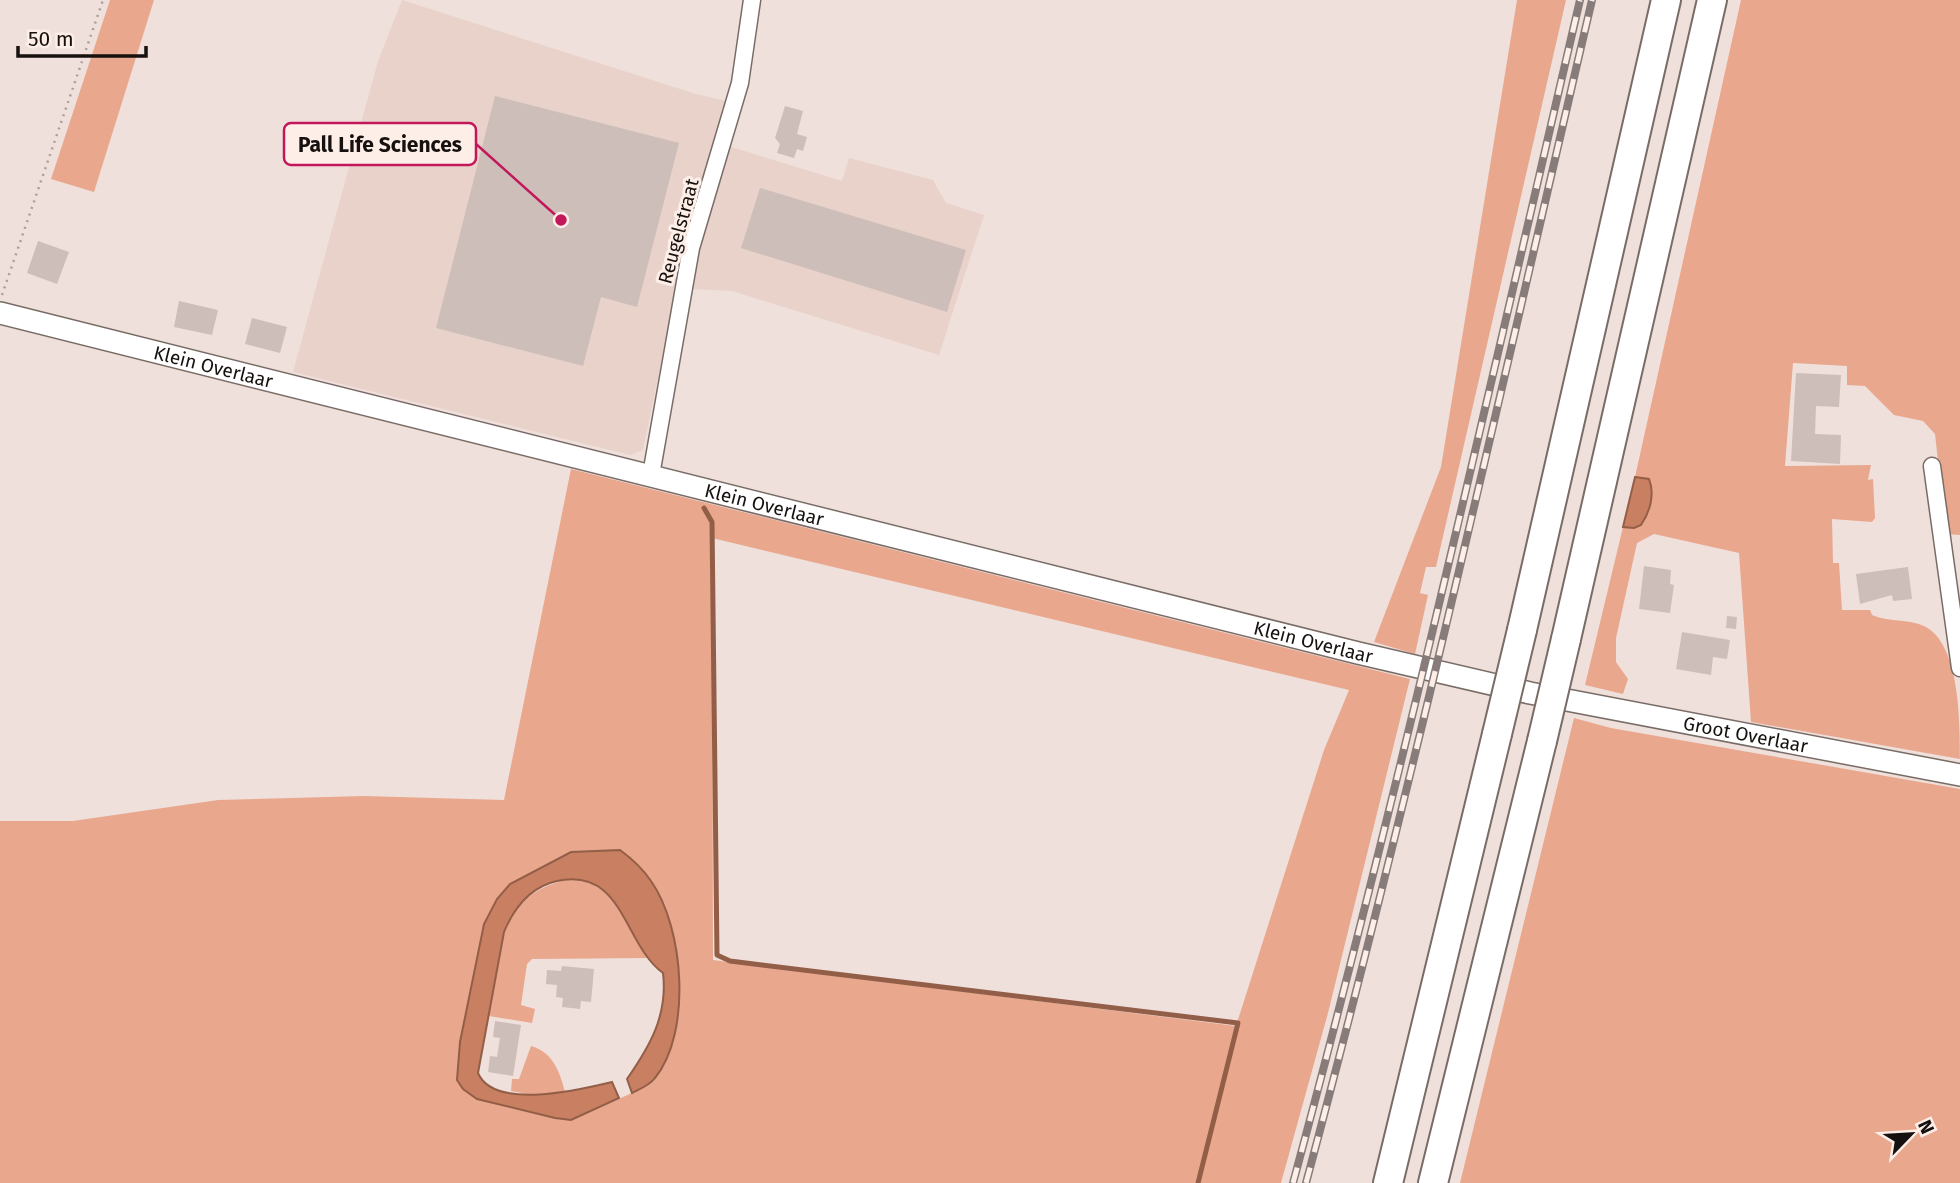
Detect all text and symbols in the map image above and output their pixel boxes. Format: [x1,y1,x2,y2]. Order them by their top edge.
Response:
scale bar [18,14,145,58]
text: 50 m [28,26,74,52]
callout: Pall Life Sciences [284,123,476,165]
text: Pall Life Sciences [298,132,462,158]
street label: Reugelstraat [653,176,704,286]
street label: Klein Overlaar [151,341,276,393]
street label: Klein Overlaar [702,479,827,531]
street label: Klein Overlaar [1251,616,1376,668]
street label: Groot Overlaar [1681,711,1810,758]
north arrow [1876,1099,1946,1169]
text: N [1913,1116,1939,1138]

